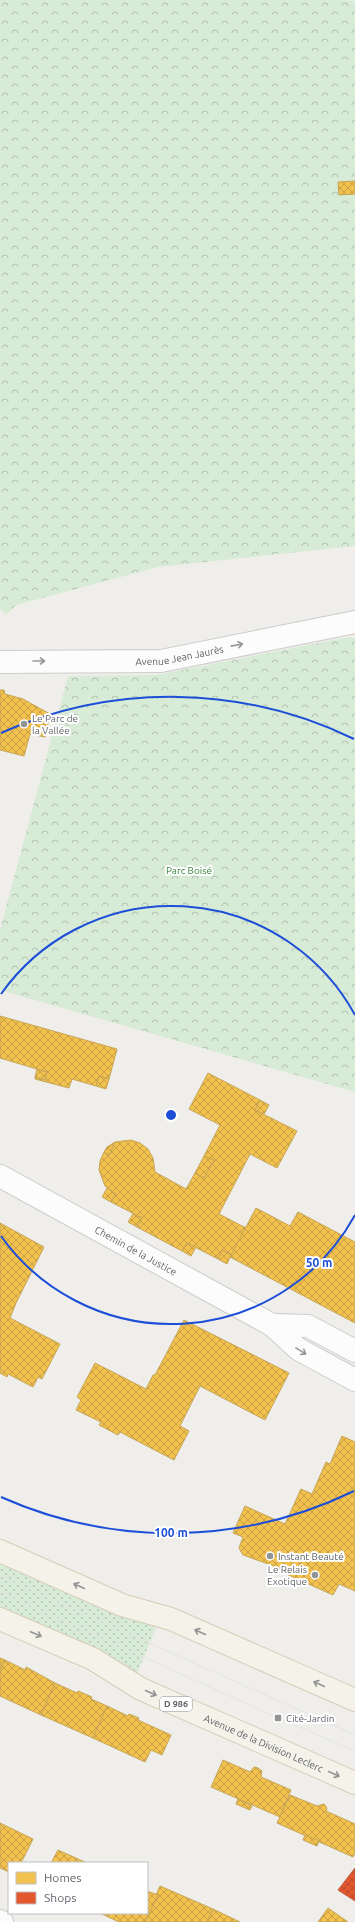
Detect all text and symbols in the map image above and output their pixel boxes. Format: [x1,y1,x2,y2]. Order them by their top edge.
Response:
one-way arrow [231,641,244,649]
street label: Avenue Jean Jaurès [135,643,224,667]
one-way arrow [32,657,45,665]
place label: Le Parc de la Vallée [32,713,78,736]
marker: Le Parc de la Vallée [19,719,29,729]
park label: Parc Boisé [166,865,212,876]
centre of rings [164,1108,178,1122]
street label: Chemin de la Justice [93,1224,179,1277]
text: 50 m [306,1256,332,1269]
one-way arrow [296,1346,307,1355]
text: 100 m [154,1526,188,1539]
marker: Instant Beauté [265,1551,275,1561]
place label: Instant Beauté [278,1551,344,1562]
place label: Le Relais Exotique [267,1564,307,1587]
marker: Le Relais Exotique [310,1570,320,1580]
one-way arrow [73,1582,85,1589]
one-way arrow [195,1628,207,1635]
one-way arrow [29,1631,41,1639]
one-way arrow [314,1680,326,1687]
one-way arrow [145,1690,157,1697]
road number: D 986 [160,1697,192,1711]
street label: Avenue de la Division Leclerc [202,1712,325,1774]
marker: Cité-Jardin [273,1713,283,1723]
place label: Cité-Jardin [286,1713,335,1724]
one-way arrow [328,1771,340,1778]
legend [8,1862,148,1914]
text: Homes [44,1871,82,1884]
text: Shops [44,1891,76,1904]

